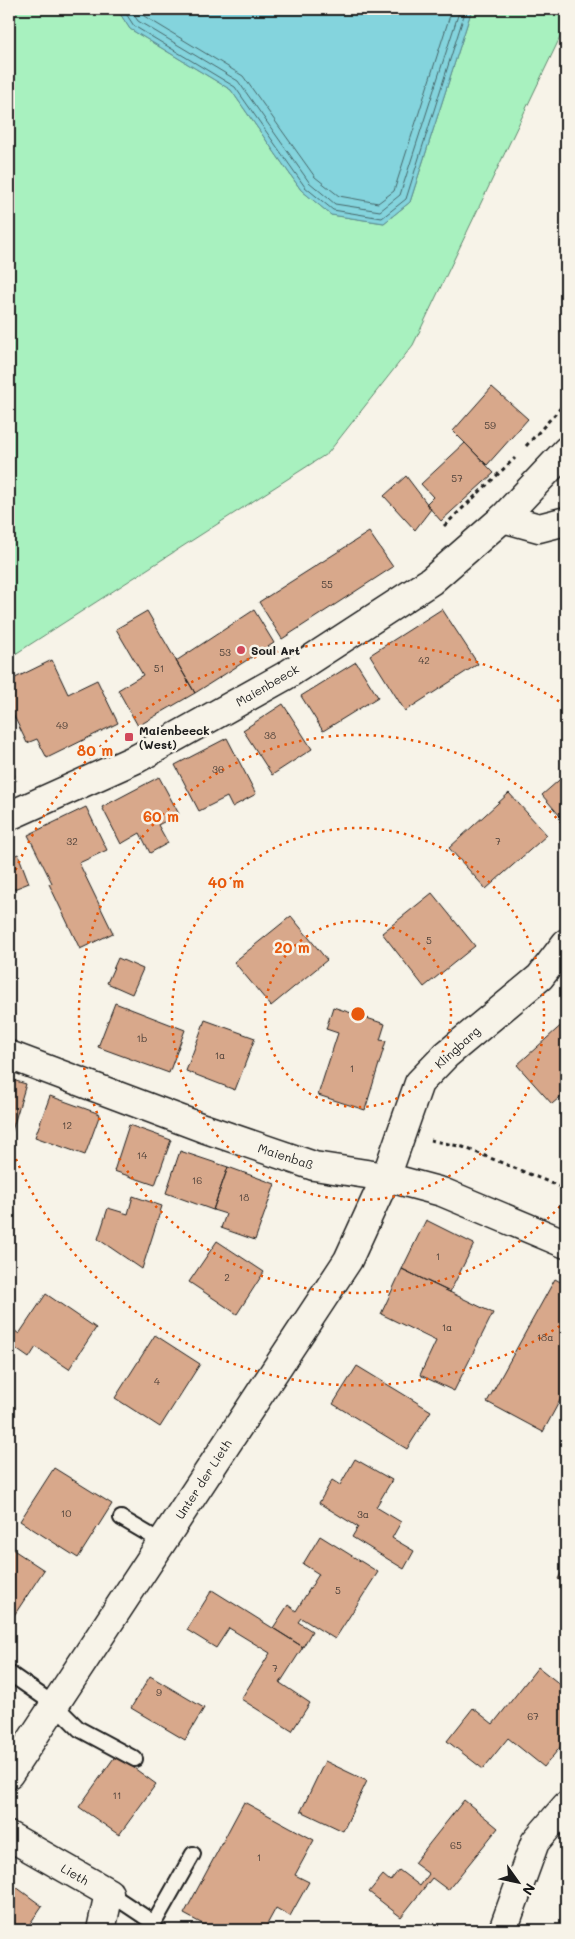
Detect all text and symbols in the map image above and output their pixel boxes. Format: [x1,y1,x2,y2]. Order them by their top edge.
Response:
house number: 59 [484,418,496,432]
house number: 57 [451,471,463,485]
house number: 55 [321,577,333,591]
place label: Soul Art [251,642,300,658]
marker: Soul Art [235,644,247,656]
house number: 53 [219,645,231,659]
house number: 42 [418,653,430,667]
street label: Maienbeeck [232,660,302,710]
house number: 51 [154,661,164,675]
house number: 49 [56,718,68,732]
place label: Maienbeeck (West) [139,722,210,752]
house number: 38 [264,728,276,742]
marker: Maienbeeck (West) [123,731,135,743]
text: 80 m [77,740,113,760]
house number: 36 [212,762,224,776]
text: 60 m [143,806,179,826]
house number: 32 [66,834,78,848]
house number: 7 [495,834,501,848]
text: 40 m [208,872,244,892]
house number: 5 [426,933,432,947]
text: 20 m [274,937,310,957]
centre of rings [349,1005,367,1023]
street label: Klingbarg [431,1022,483,1072]
house number: 1b [137,1031,147,1045]
house number: 1a [215,1048,225,1062]
house number: 1 [350,1061,354,1075]
house number: 12 [62,1118,72,1132]
street label: Maienbaß [256,1140,316,1172]
house number: 14 [137,1148,147,1162]
house number: 16 [192,1173,202,1187]
house number: 18 [239,1190,249,1204]
house number: 1 [436,1249,440,1263]
house number: 2 [224,1270,230,1284]
house number: 1a [442,1320,452,1334]
house number: 18a [537,1330,553,1344]
house number: 4 [154,1374,160,1388]
street label: Unter der Lieth [171,1436,235,1522]
house number: 10 [61,1506,71,1520]
house number: 3a [357,1507,369,1521]
house number: 5 [335,1583,341,1597]
house number: 7 [272,1661,278,1675]
house number: 9 [156,1685,162,1699]
house number: 67 [527,1709,539,1723]
house number: 11 [113,1788,121,1802]
house number: 65 [450,1838,462,1852]
house number: 1 [257,1850,261,1864]
north arrow [492,1856,542,1906]
street label: Lieth [58,1860,92,1888]
text: N [518,1880,540,1899]

